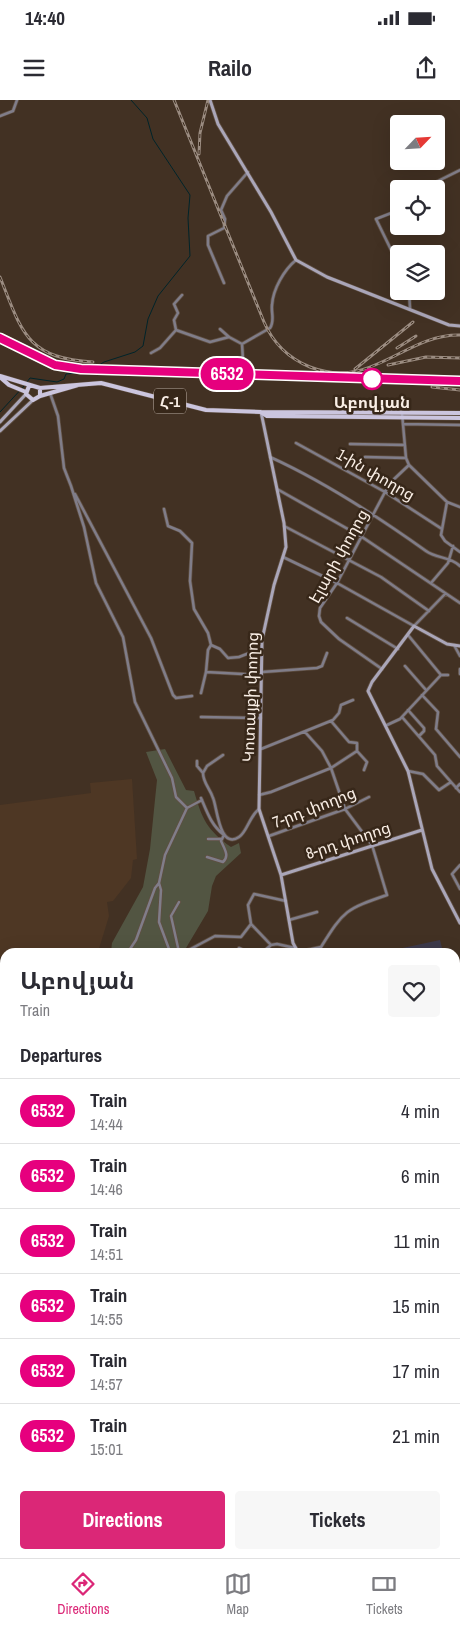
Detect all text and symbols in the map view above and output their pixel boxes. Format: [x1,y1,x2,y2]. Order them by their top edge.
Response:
text: 14:40 [25,5,65,31]
text: Railo [208,53,252,83]
icon: menu [20,54,48,82]
icon: share [412,54,440,82]
north arrow [390,115,445,170]
map controls [390,115,445,300]
button: locate [390,180,445,235]
button: layers [390,245,445,300]
line badge: 6532 [192,358,262,390]
text: 6532 [211,361,243,386]
marker: Աբովյան [361,368,383,390]
road number: Հ-1 [154,388,186,414]
place label: Աբովյան [334,391,410,413]
street label: 1-ին փողոց [333,443,419,505]
street label: Էլարի փողոց [303,505,373,607]
street label: Կոտայքի փողոց [237,632,263,762]
street label: 7-րդ փողոց [269,781,359,833]
street label: 8-րդ փողոց [303,816,393,864]
text: Աբովյան [20,964,135,996]
button: heart [388,965,440,1017]
text: Train [20,999,50,1021]
text: Departures [20,1042,102,1068]
text: Train [90,1087,127,1113]
text: 6532 [31,1098,64,1123]
text: 4 min [401,1098,440,1124]
text: 14:44 [90,1113,123,1135]
text: Train [90,1152,127,1178]
text: 6532 [31,1163,64,1188]
text: 6 min [401,1163,440,1189]
text: 14:46 [90,1178,123,1200]
text: Train [90,1217,127,1243]
text: 6532 [31,1228,64,1253]
text: 11 min [394,1228,440,1254]
text: 14:51 [90,1243,123,1265]
text: Train [90,1282,127,1308]
text: 6532 [31,1293,64,1318]
text: 15 min [392,1293,440,1319]
text: 14:55 [90,1308,123,1330]
text: Train [90,1347,127,1373]
text: 6532 [31,1358,64,1383]
text: 17 min [392,1358,440,1384]
text: 14:57 [90,1373,123,1395]
text: Train [90,1412,127,1438]
text: 6532 [31,1423,64,1448]
text: 21 min [392,1423,440,1449]
text: 15:01 [90,1438,123,1460]
button: Directions [20,1491,225,1549]
button: Tickets [235,1491,440,1549]
tab: Directions [57,1570,109,1618]
tab: Map [224,1570,252,1618]
tab: Tickets [366,1570,403,1618]

